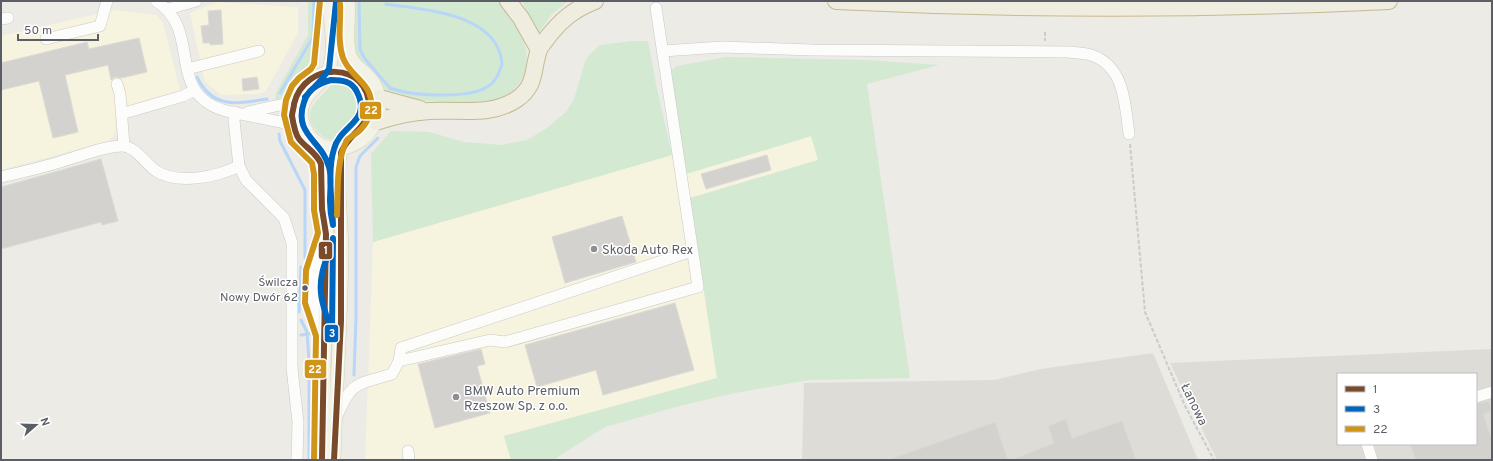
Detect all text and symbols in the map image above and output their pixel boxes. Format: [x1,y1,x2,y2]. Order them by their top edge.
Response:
scale bar [18,16,98,42]
text: 50 m [24,23,52,39]
line badge: 22 [359,101,382,120]
text: 22 [364,104,378,118]
line badge: 1 [318,241,333,260]
place label: Skoda Auto Rex [602,243,694,259]
text: 1 [324,244,328,258]
marker: Skoda Auto Rex [589,244,599,254]
place label: Świlcza Nowy Dwór 62 [220,275,298,306]
marker: Świlcza Nowy Dwór 62 [300,283,310,293]
line badge: 3 [324,324,339,343]
text: 3 [329,327,335,341]
line badge: 22 [304,359,327,379]
text: 22 [308,363,322,377]
legend [1337,373,1477,445]
street label: Łanowa [1176,381,1210,429]
text: 1 [1373,382,1377,398]
place label: BMW Auto Premium Rzeszow Sp. z o.o. [464,384,580,415]
marker: BMW Auto Premium Rzeszow Sp. z o.o. [451,392,461,402]
text: 3 [1373,402,1380,418]
north arrow [16,405,56,445]
text: N [37,416,52,428]
text: 22 [1373,422,1388,438]

